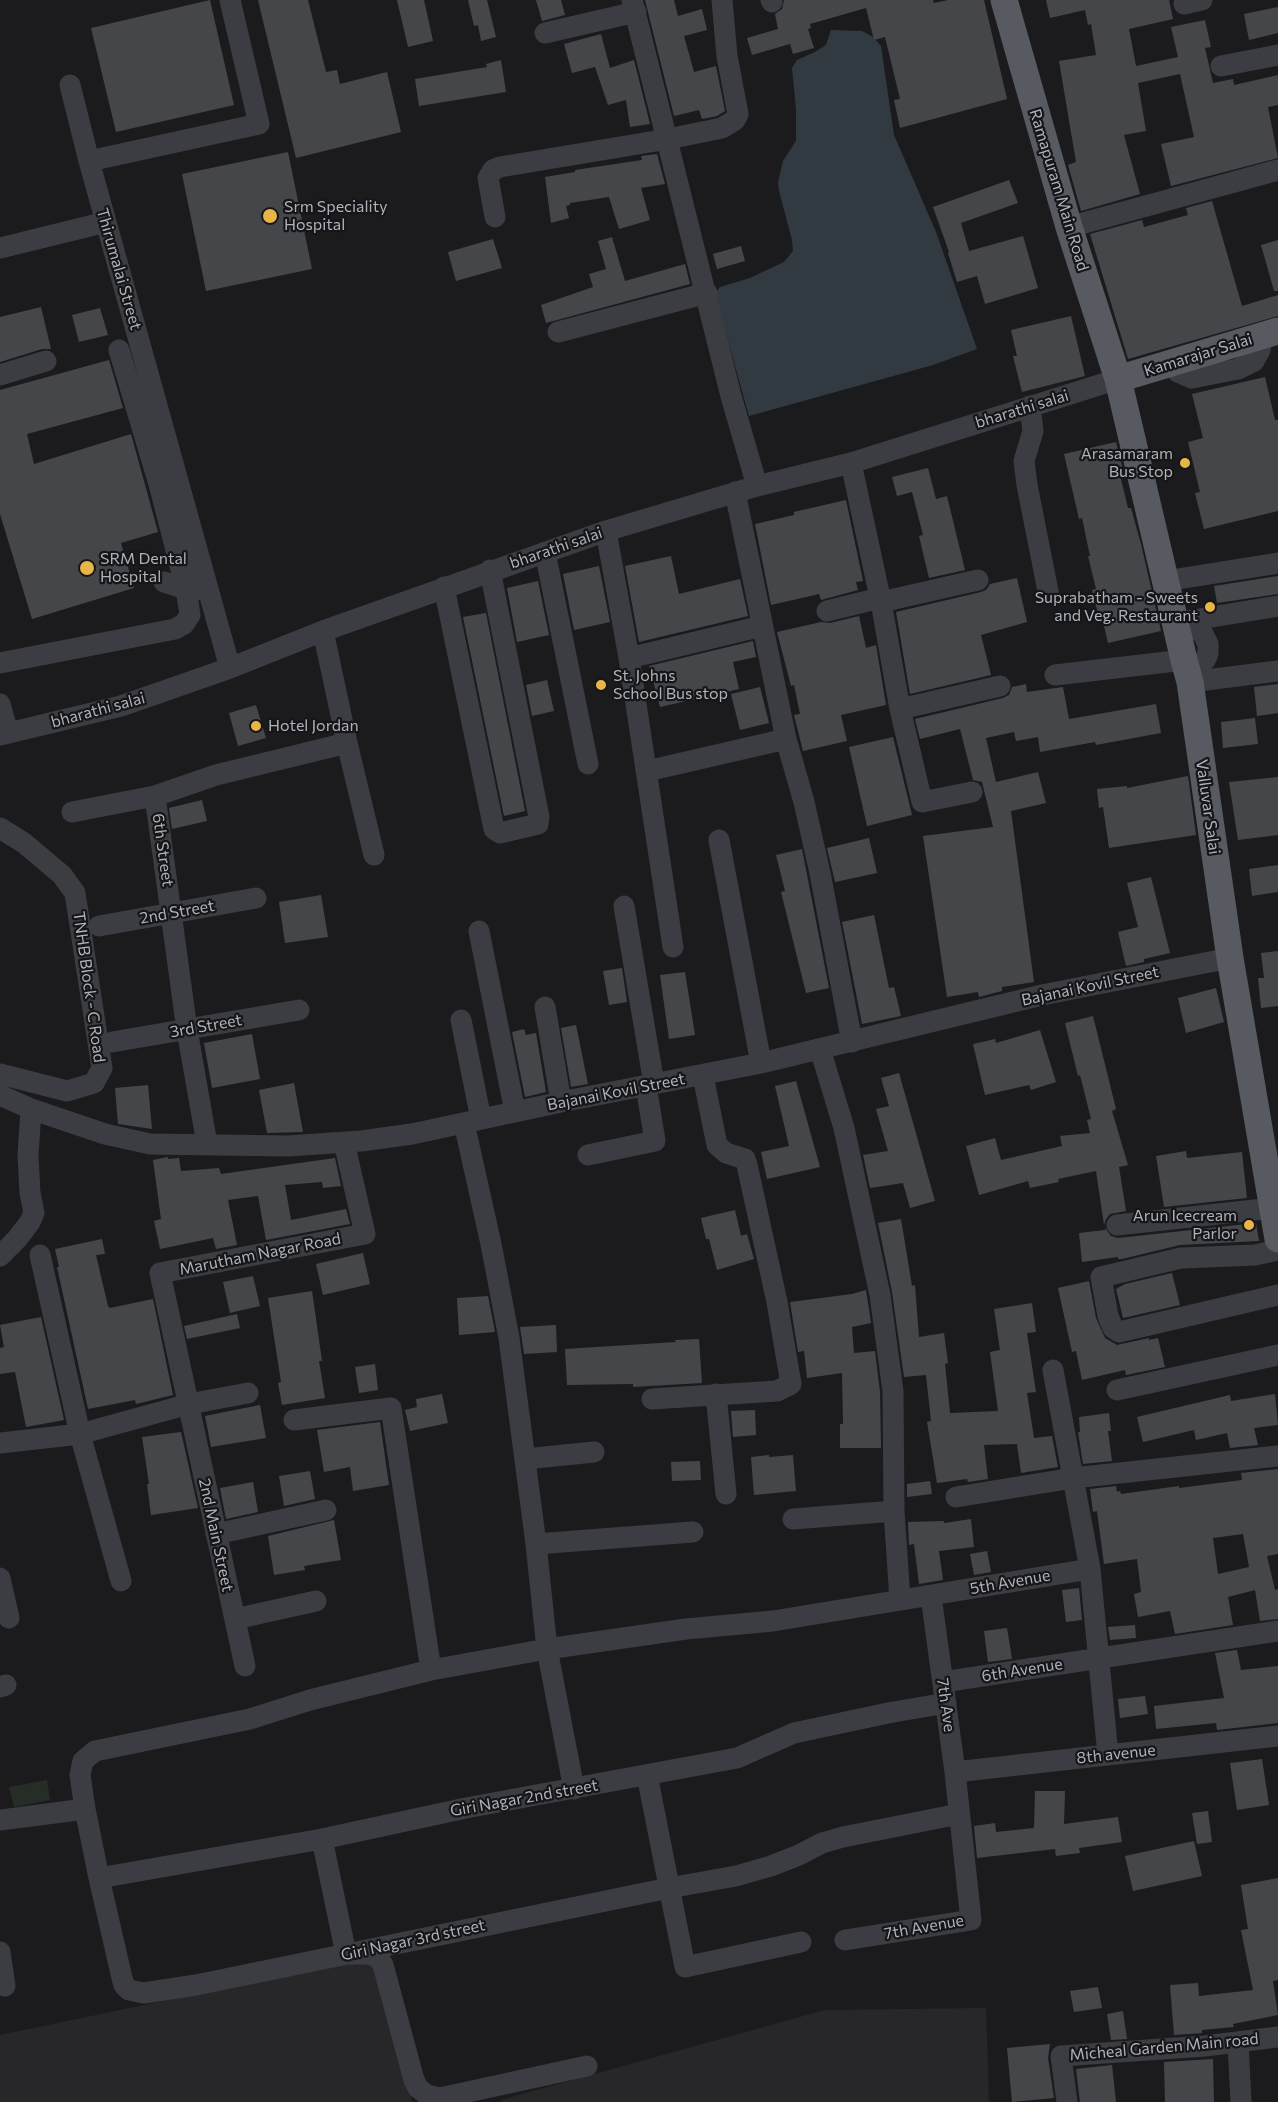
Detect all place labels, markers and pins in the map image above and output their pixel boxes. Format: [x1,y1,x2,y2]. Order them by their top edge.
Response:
place label: Srm Speciality Hospital [284,197,387,235]
marker: Srm Speciality Hospital [261,207,279,225]
place label: Arasamaram Bus Stop [1081,444,1173,482]
marker: Arasamaram Bus Stop [1178,456,1192,470]
place label: SRM Dental Hospital [100,549,187,587]
marker: SRM Dental Hospital [78,559,96,577]
place label: Suprabatham - Sweets and Veg. Restaurant [1035,588,1198,626]
marker: Suprabatham - Sweets and Veg. Restaurant [1203,600,1217,614]
place label: St. Johns School Bus stop [613,666,728,704]
marker: St. Johns School Bus stop [594,678,608,692]
place label: Hotel Jordan [268,716,359,736]
marker: Hotel Jordan [249,719,263,733]
place label: Arun Icecream Parlor [1133,1206,1237,1244]
marker: Arun Icecream Parlor [1242,1218,1256,1232]

